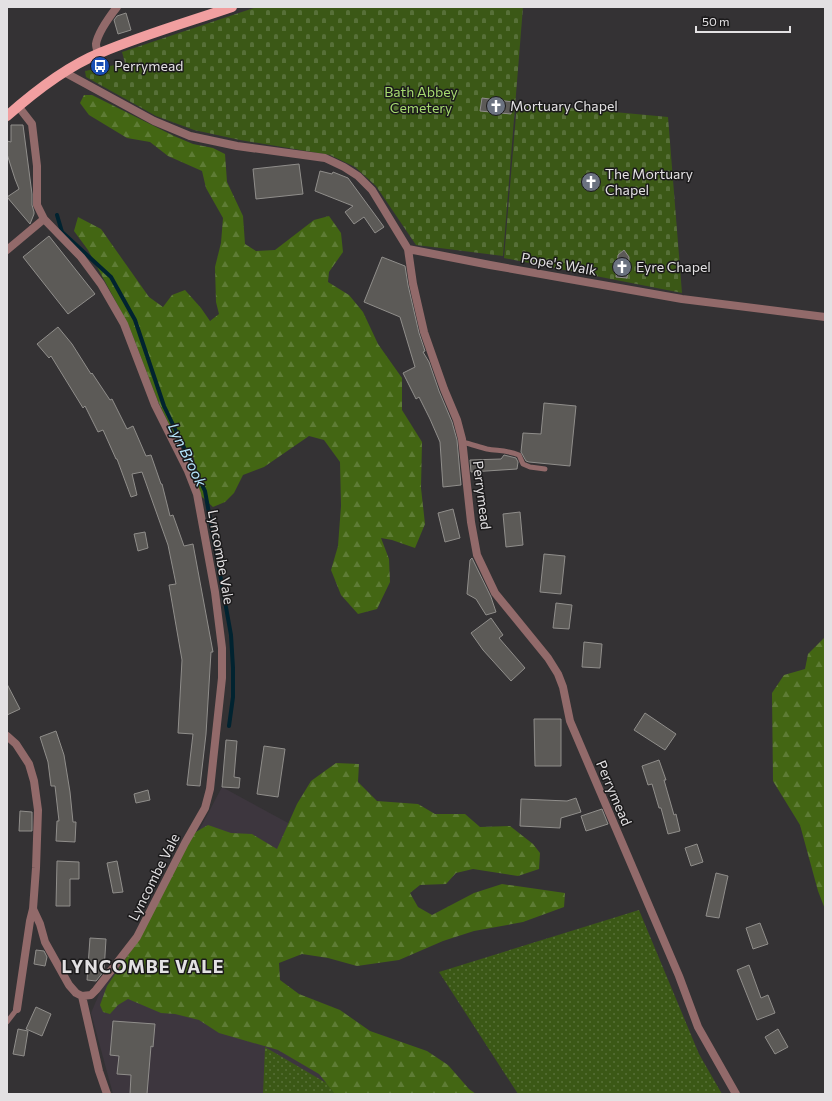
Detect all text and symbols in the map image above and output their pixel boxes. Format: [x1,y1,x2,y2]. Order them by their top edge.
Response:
scale bar [696,8,790,34]
text: 50 m [702,14,730,28]
bus stop icon: Perrymead [89,55,111,77]
place label: Perrymead [114,57,183,74]
park label: Bath Abbey Cemetery [384,83,458,116]
church icon: Mortuary Chapel [485,95,507,117]
place label: Mortuary Chapel [510,97,618,114]
place label: The Mortuary Chapel [605,165,693,198]
church icon: The Mortuary Chapel [580,171,602,193]
street label: Pope's Walk [520,248,599,279]
church icon: Eyre Chapel [611,256,633,278]
place label: Eyre Chapel [636,258,711,275]
water label: Lyn Brook [165,420,211,490]
street label: Perrymead [470,459,495,530]
street label: Lyncombe Vale [205,508,238,606]
street label: Perrymead [593,758,636,828]
street label: Lyncombe Vale [124,830,183,923]
district label: LYNCOMBE VALE [62,955,224,977]

